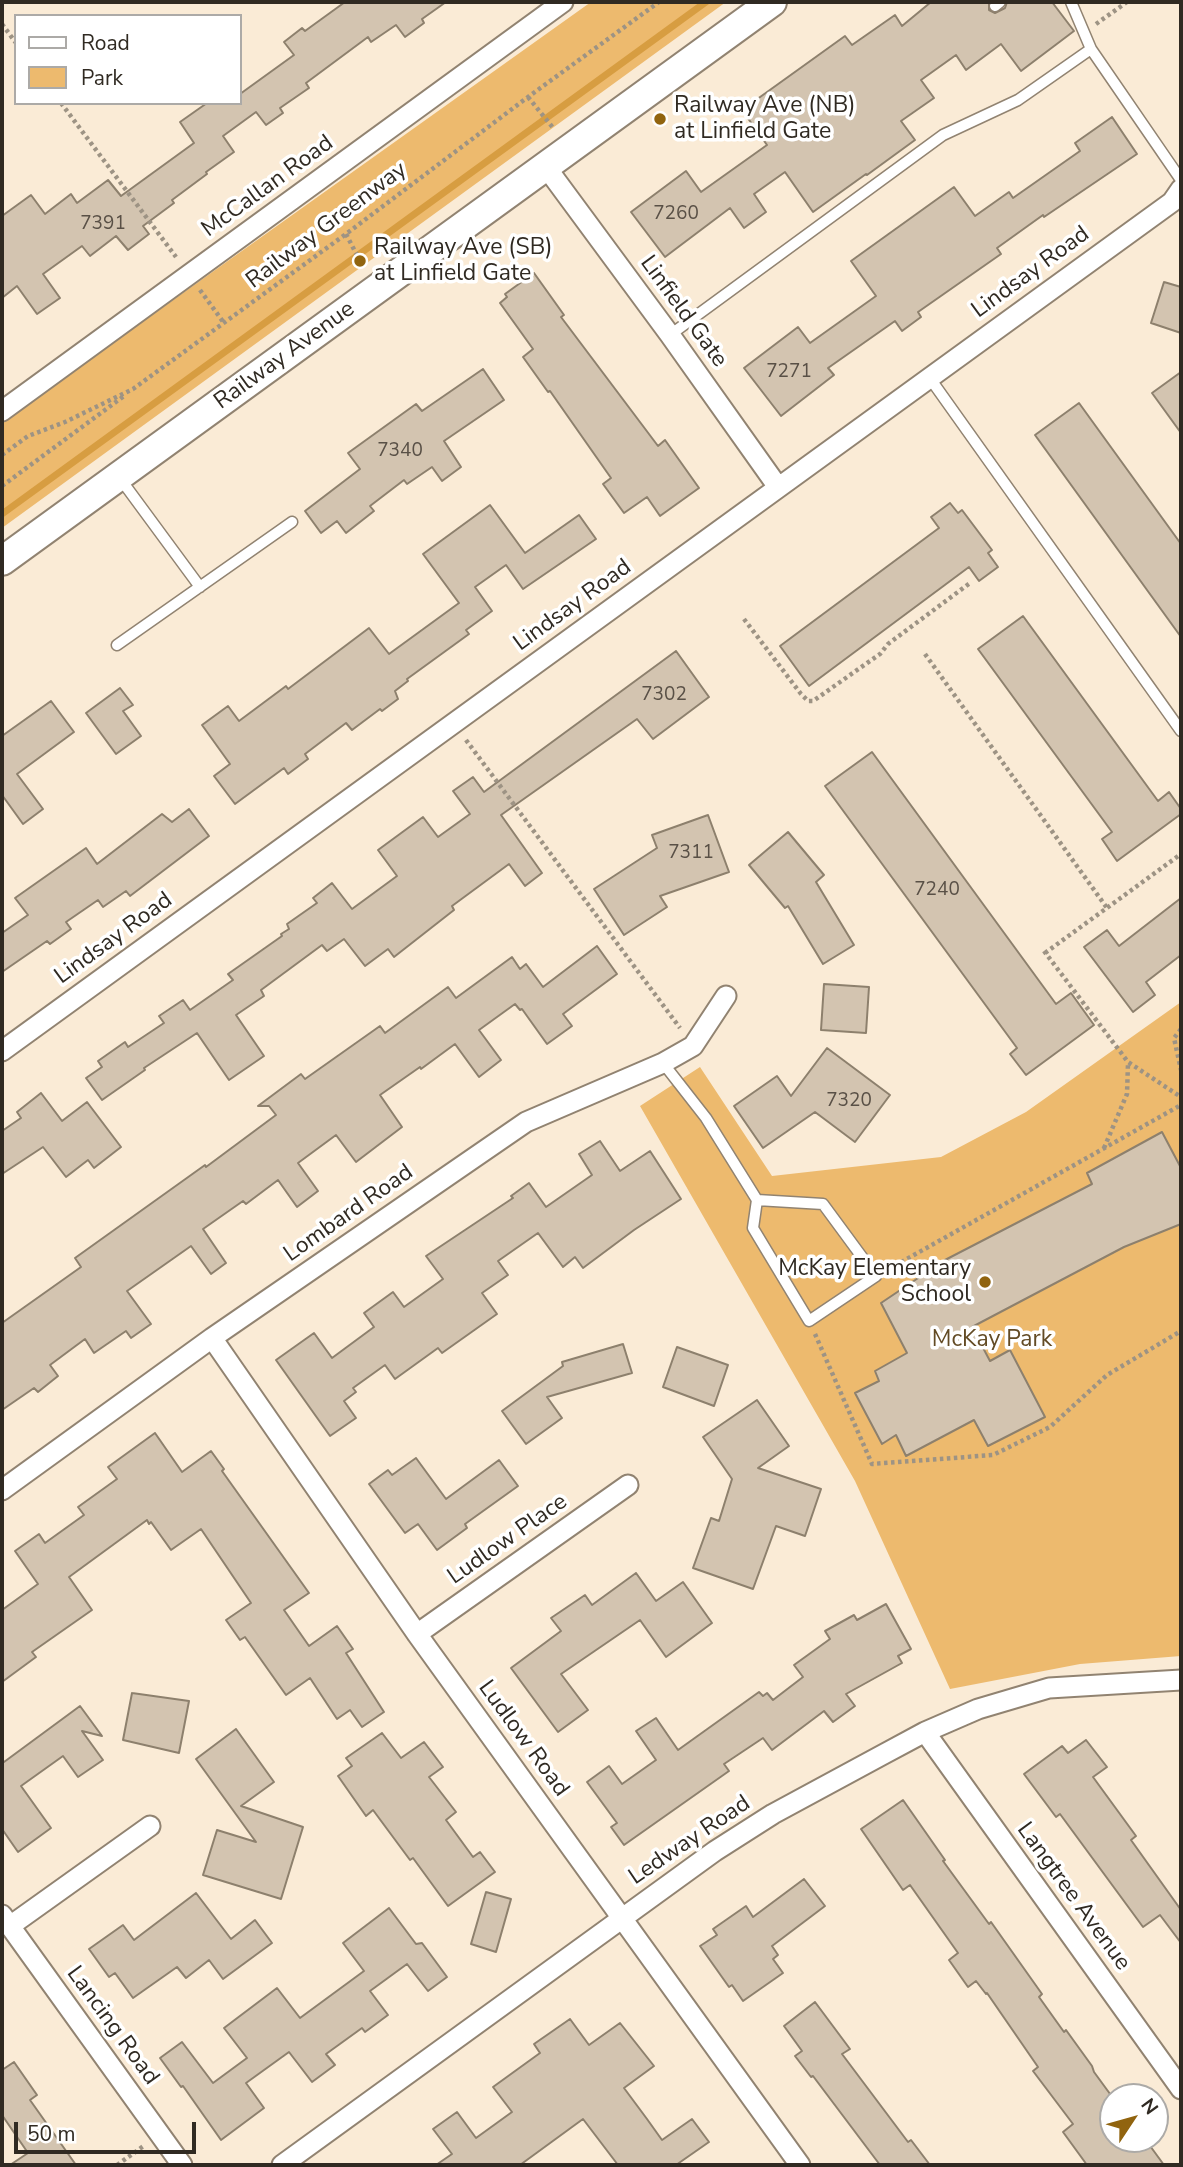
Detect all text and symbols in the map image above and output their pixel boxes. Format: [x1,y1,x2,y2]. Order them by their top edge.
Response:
legend [14,14,242,105]
text: Road [81,29,130,57]
text: Park [81,64,123,92]
place label: Railway Ave (NB) at Linfield Gate [674,92,855,146]
marker: Railway Ave (NB) at Linfield Gate [652,111,668,127]
street label: McCallan Road [197,130,339,244]
street label: Railway Greenway [241,157,413,295]
house number: 7260 [653,203,699,225]
house number: 7391 [80,213,126,235]
street label: Lindsay Road [967,221,1095,325]
place label: Railway Ave (SB) at Linfield Gate [374,234,553,288]
street label: Linfield Gate [633,251,733,373]
marker: Railway Ave (SB) at Linfield Gate [352,253,368,269]
street label: Railway Avenue [209,296,361,416]
house number: 7271 [766,361,812,383]
house number: 7340 [377,440,423,462]
street label: Lindsay Road [509,554,637,658]
house number: 7302 [641,684,687,706]
house number: 7311 [668,842,714,864]
house number: 7240 [914,879,960,901]
street label: Lindsay Road [50,887,178,991]
house number: 7320 [826,1090,872,1112]
street label: Lombard Road [279,1159,419,1269]
place label: McKay Elementary School [778,1255,971,1309]
marker: McKay Elementary School [977,1274,993,1290]
park label: McKay Park [932,1326,1052,1354]
street label: Ludlow Place [443,1489,573,1591]
street label: Ludlow Road [472,1676,574,1802]
street label: Ledway Road [624,1790,756,1892]
street label: Langtree Avenue [1010,1818,1136,1976]
street label: Lancing Road [60,1961,164,2091]
north arrow [1099,2083,1169,2153]
text: N [1135,2093,1164,2120]
scale bar [18,2108,200,2152]
text: 50 m [27,2120,76,2148]

